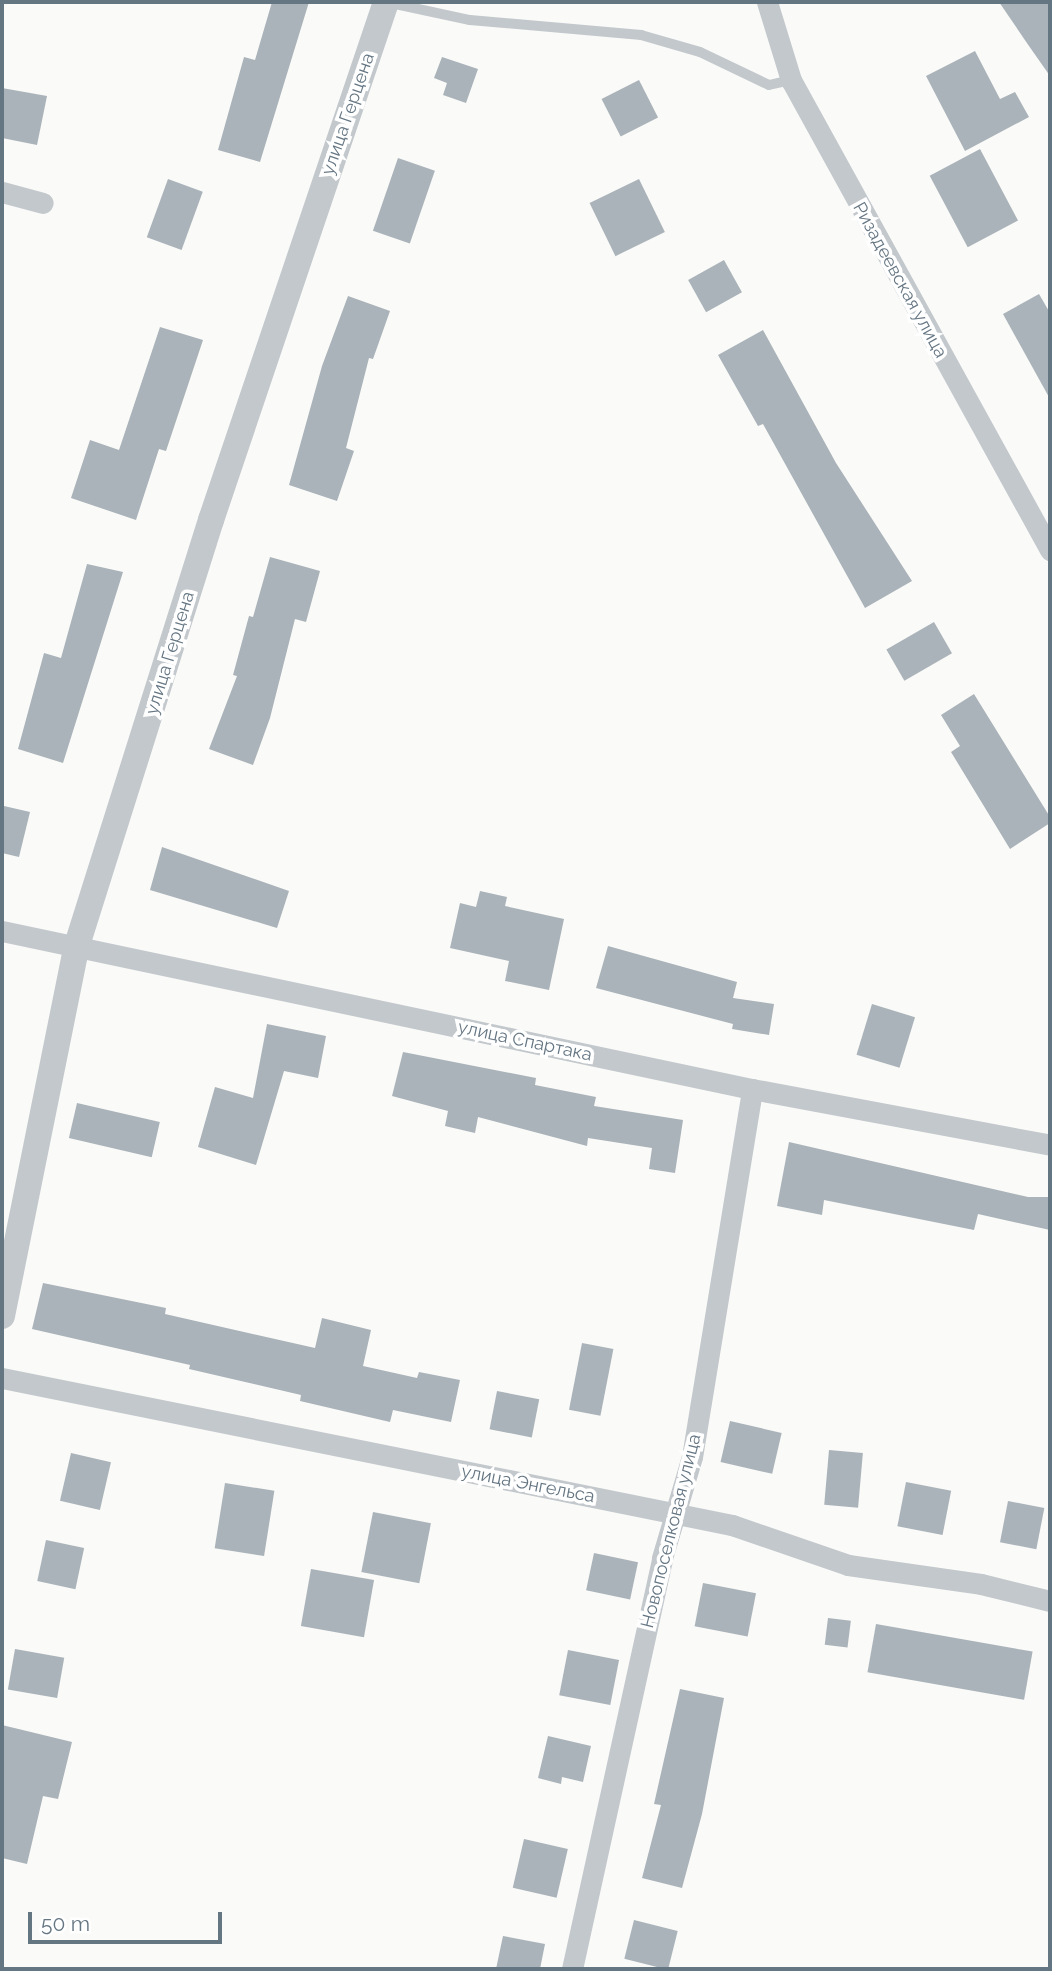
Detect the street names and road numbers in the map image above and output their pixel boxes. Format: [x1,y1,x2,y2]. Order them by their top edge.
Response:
street label: улица Герцена [317,50,379,178]
street label: Ризадеевская улица [848,198,952,362]
street label: улица Герцена [141,589,199,717]
street label: улица Спартака [456,1016,594,1066]
street label: Новопоселковая улица [636,1432,706,1630]
street label: улица Энгельса [459,1460,597,1508]

